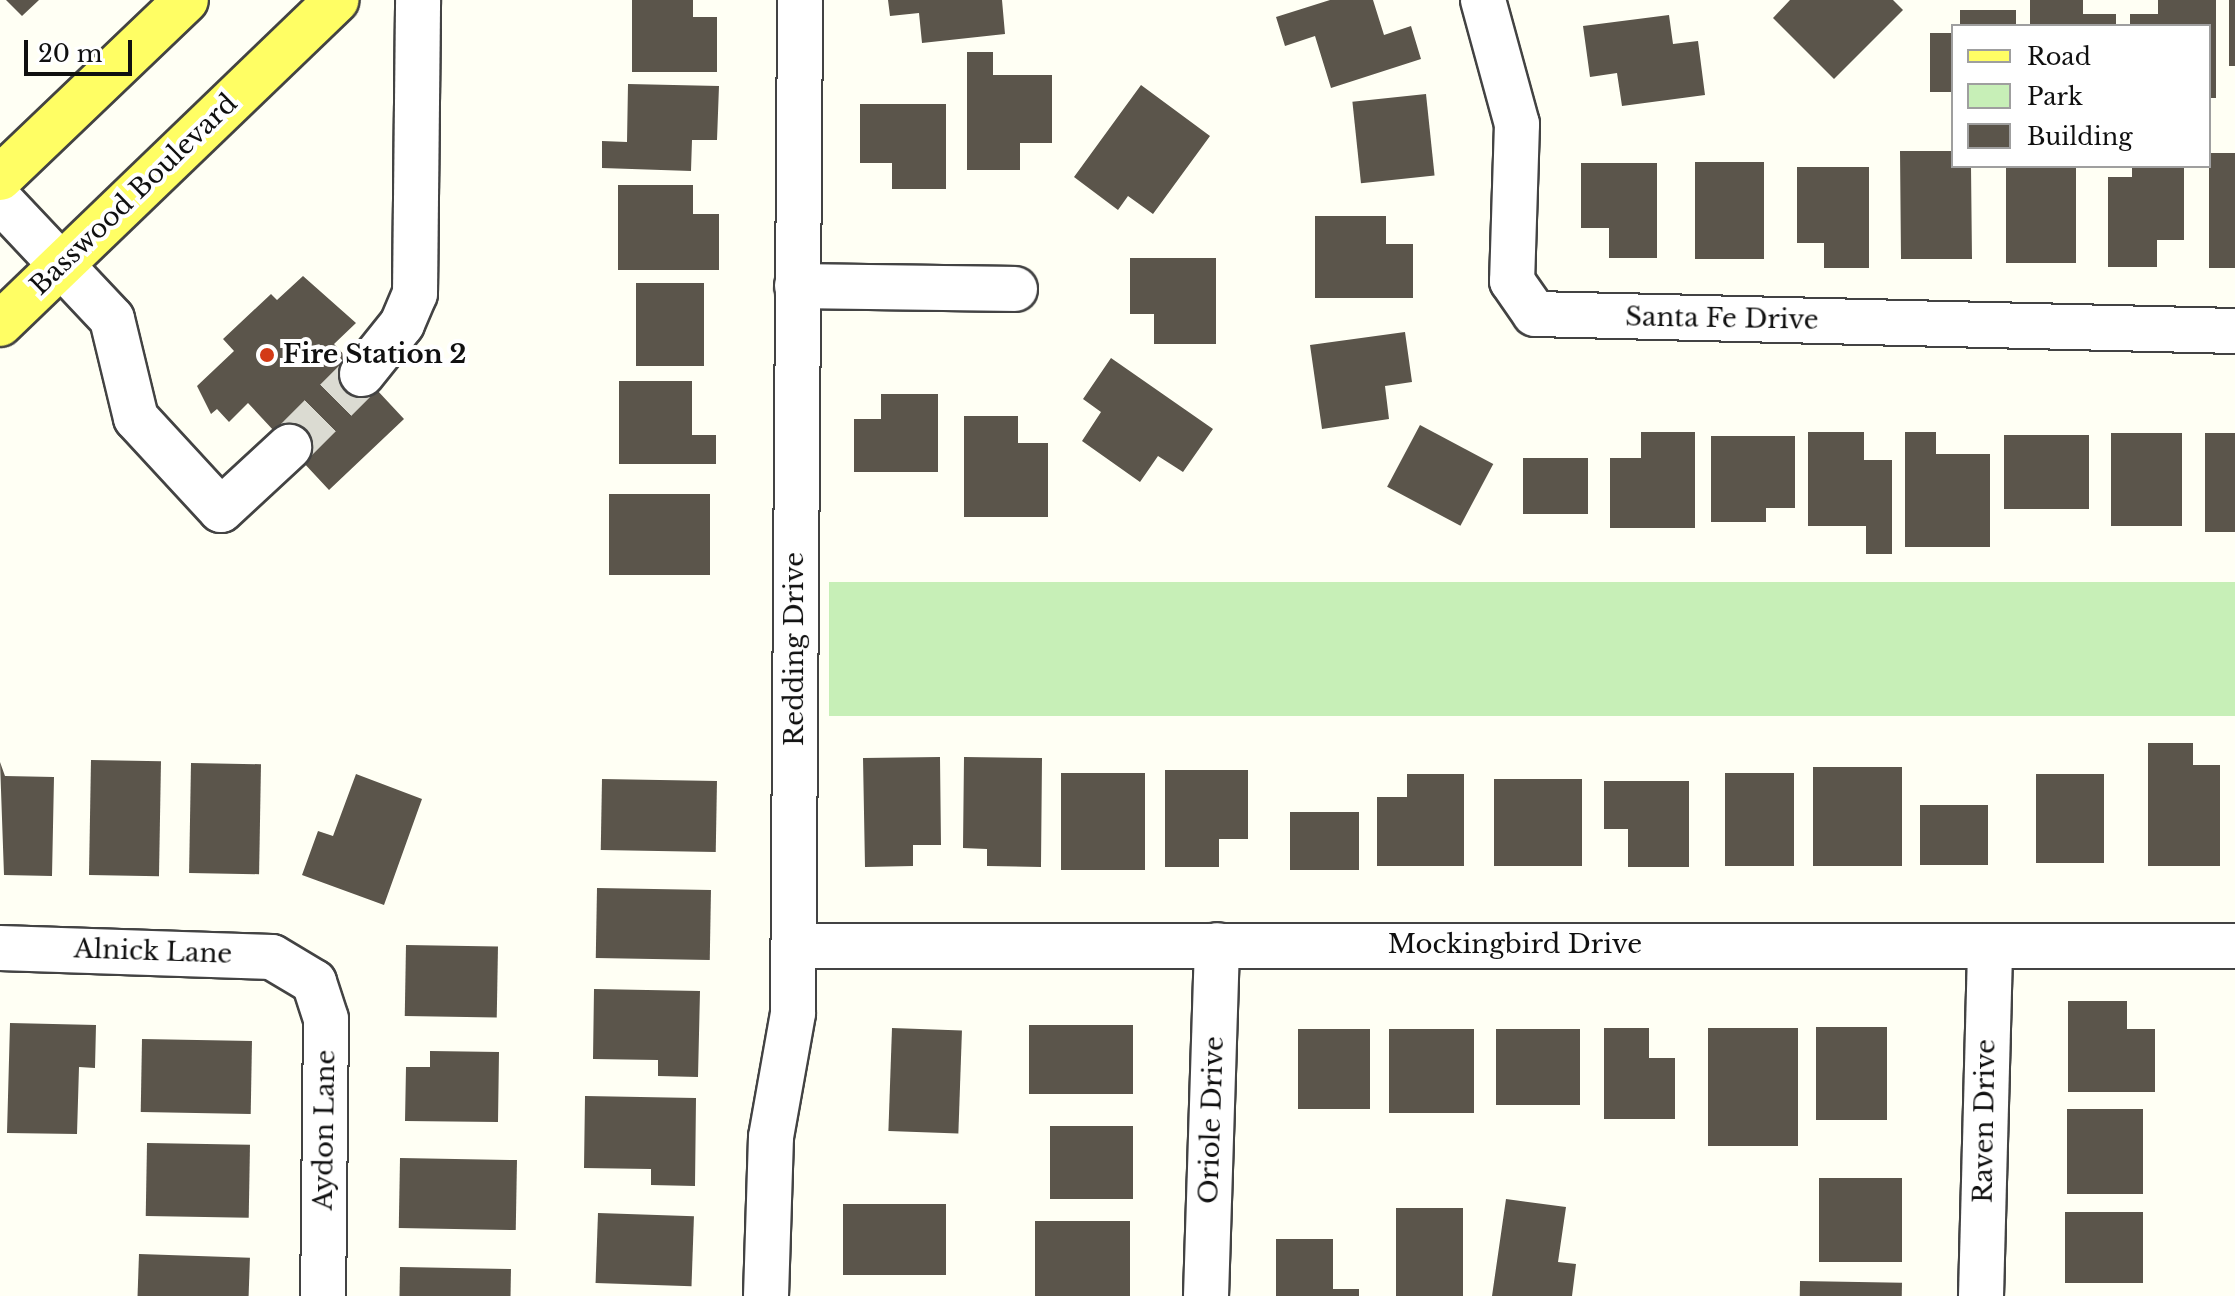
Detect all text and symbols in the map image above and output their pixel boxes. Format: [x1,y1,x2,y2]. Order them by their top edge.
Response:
scale bar [28,24,136,74]
legend [1951,24,2211,168]
text: 20 m [38,39,103,68]
text: Road [2027,42,2091,71]
text: Park [2027,82,2083,111]
street label: Basswood Boulevard [24,88,244,302]
text: Building [2027,122,2133,151]
street label: Santa Fe Drive [1625,302,1819,336]
place label: Fire Station 2 [283,339,466,371]
marker: Fire Station 2 [258,346,276,364]
street label: Redding Drive [779,552,811,746]
street label: Mockingbird Drive [1388,929,1642,961]
street label: Alnick Lane [73,934,233,970]
street label: Oriole Drive [1193,1036,1231,1204]
street label: Raven Drive [1968,1039,2002,1203]
street label: Aydon Lane [308,1049,342,1211]

